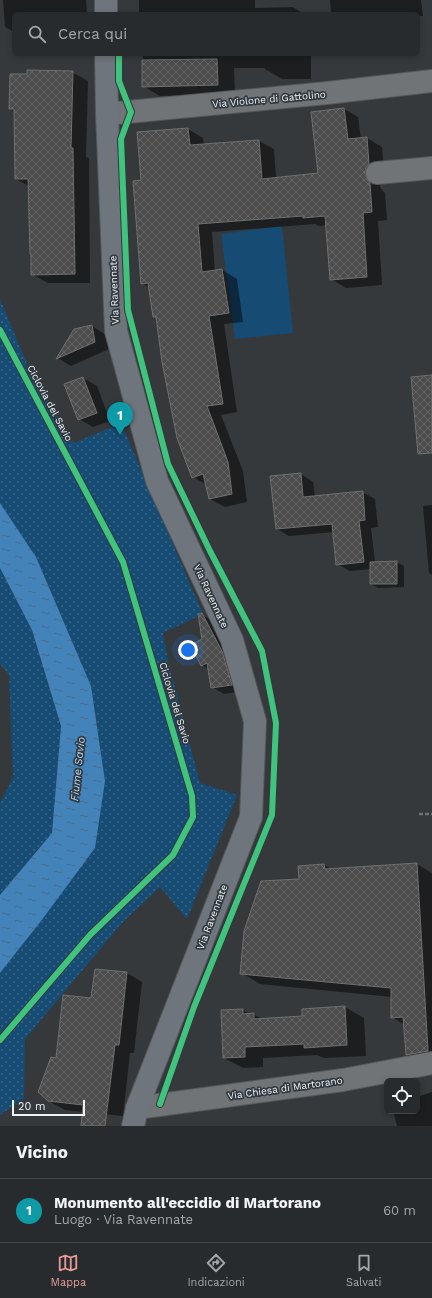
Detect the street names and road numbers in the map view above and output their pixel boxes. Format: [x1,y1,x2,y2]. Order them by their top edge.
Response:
street label: Via Violone di Gattolino [212,89,326,109]
street label: Via Ravennate [107,255,121,325]
street label: Ciclovia del Savio [25,363,75,443]
street label: Via Ravennate [191,562,231,630]
street label: Ciclovia del Savio [157,661,193,745]
street label: Via Ravennate [195,883,230,951]
street label: Via Chiesa di Martorano [227,1074,343,1102]

